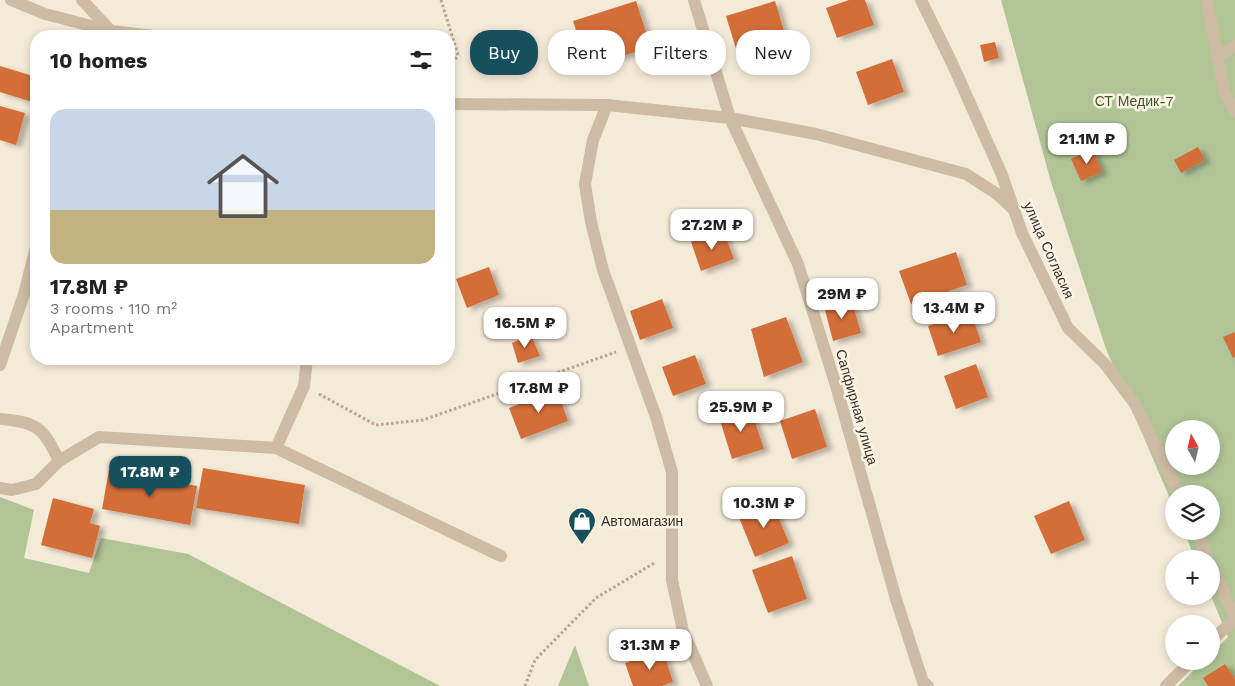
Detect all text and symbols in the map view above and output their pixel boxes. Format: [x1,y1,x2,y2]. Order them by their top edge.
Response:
chip: Buy [470,30,538,75]
chip: Rent [548,30,625,75]
chip: Filters [635,30,726,75]
chip: New [736,30,810,75]
icon: filters [407,46,435,74]
text: 10 homes [50,48,147,73]
park label: СТ Медик-7 [1095,93,1173,109]
pin: 21.1M ₽ [1041,122,1133,165]
text: 21.1M ₽ [1059,129,1115,148]
icon: home [198,141,288,231]
street label: улица Согласия [1020,199,1078,301]
pin: 27.2M ₽ [666,208,758,251]
text: 27.2M ₽ [681,215,743,234]
text: 17.8M ₽ [50,274,128,299]
pin: 29M ₽ [807,278,877,320]
text: 29M ₽ [817,284,867,303]
pin: 13.4M ₽ [908,292,1000,334]
text: 13.4M ₽ [923,298,985,317]
text: 3 rooms · 110 m² [50,299,177,318]
pin: 16.5M ₽ [479,306,571,349]
text: 16.5M ₽ [495,313,555,332]
text: Apartment [50,318,133,337]
street label: Сапфирная улица [833,348,881,467]
pin: 17.8M ₽ [493,372,585,414]
text: 17.8M ₽ [509,378,569,397]
pin: 25.9M ₽ [695,390,787,433]
text: 25.9M ₽ [709,397,773,416]
north arrow [1165,420,1220,475]
map controls [1165,420,1220,670]
pin: 17.8M ₽ [104,456,196,498]
text: 17.8M ₽ [120,462,180,481]
button: layers [1165,485,1220,540]
pin: 10.3M ₽ [718,486,810,529]
text: 10.3M ₽ [733,493,795,512]
shop icon: Автомагазин [567,506,597,545]
place label: Автомагазин [601,513,683,529]
button: + [1165,550,1220,605]
button: − [1165,615,1220,670]
pin: 31.3M ₽ [604,628,696,671]
text: 31.3M ₽ [620,635,680,654]

